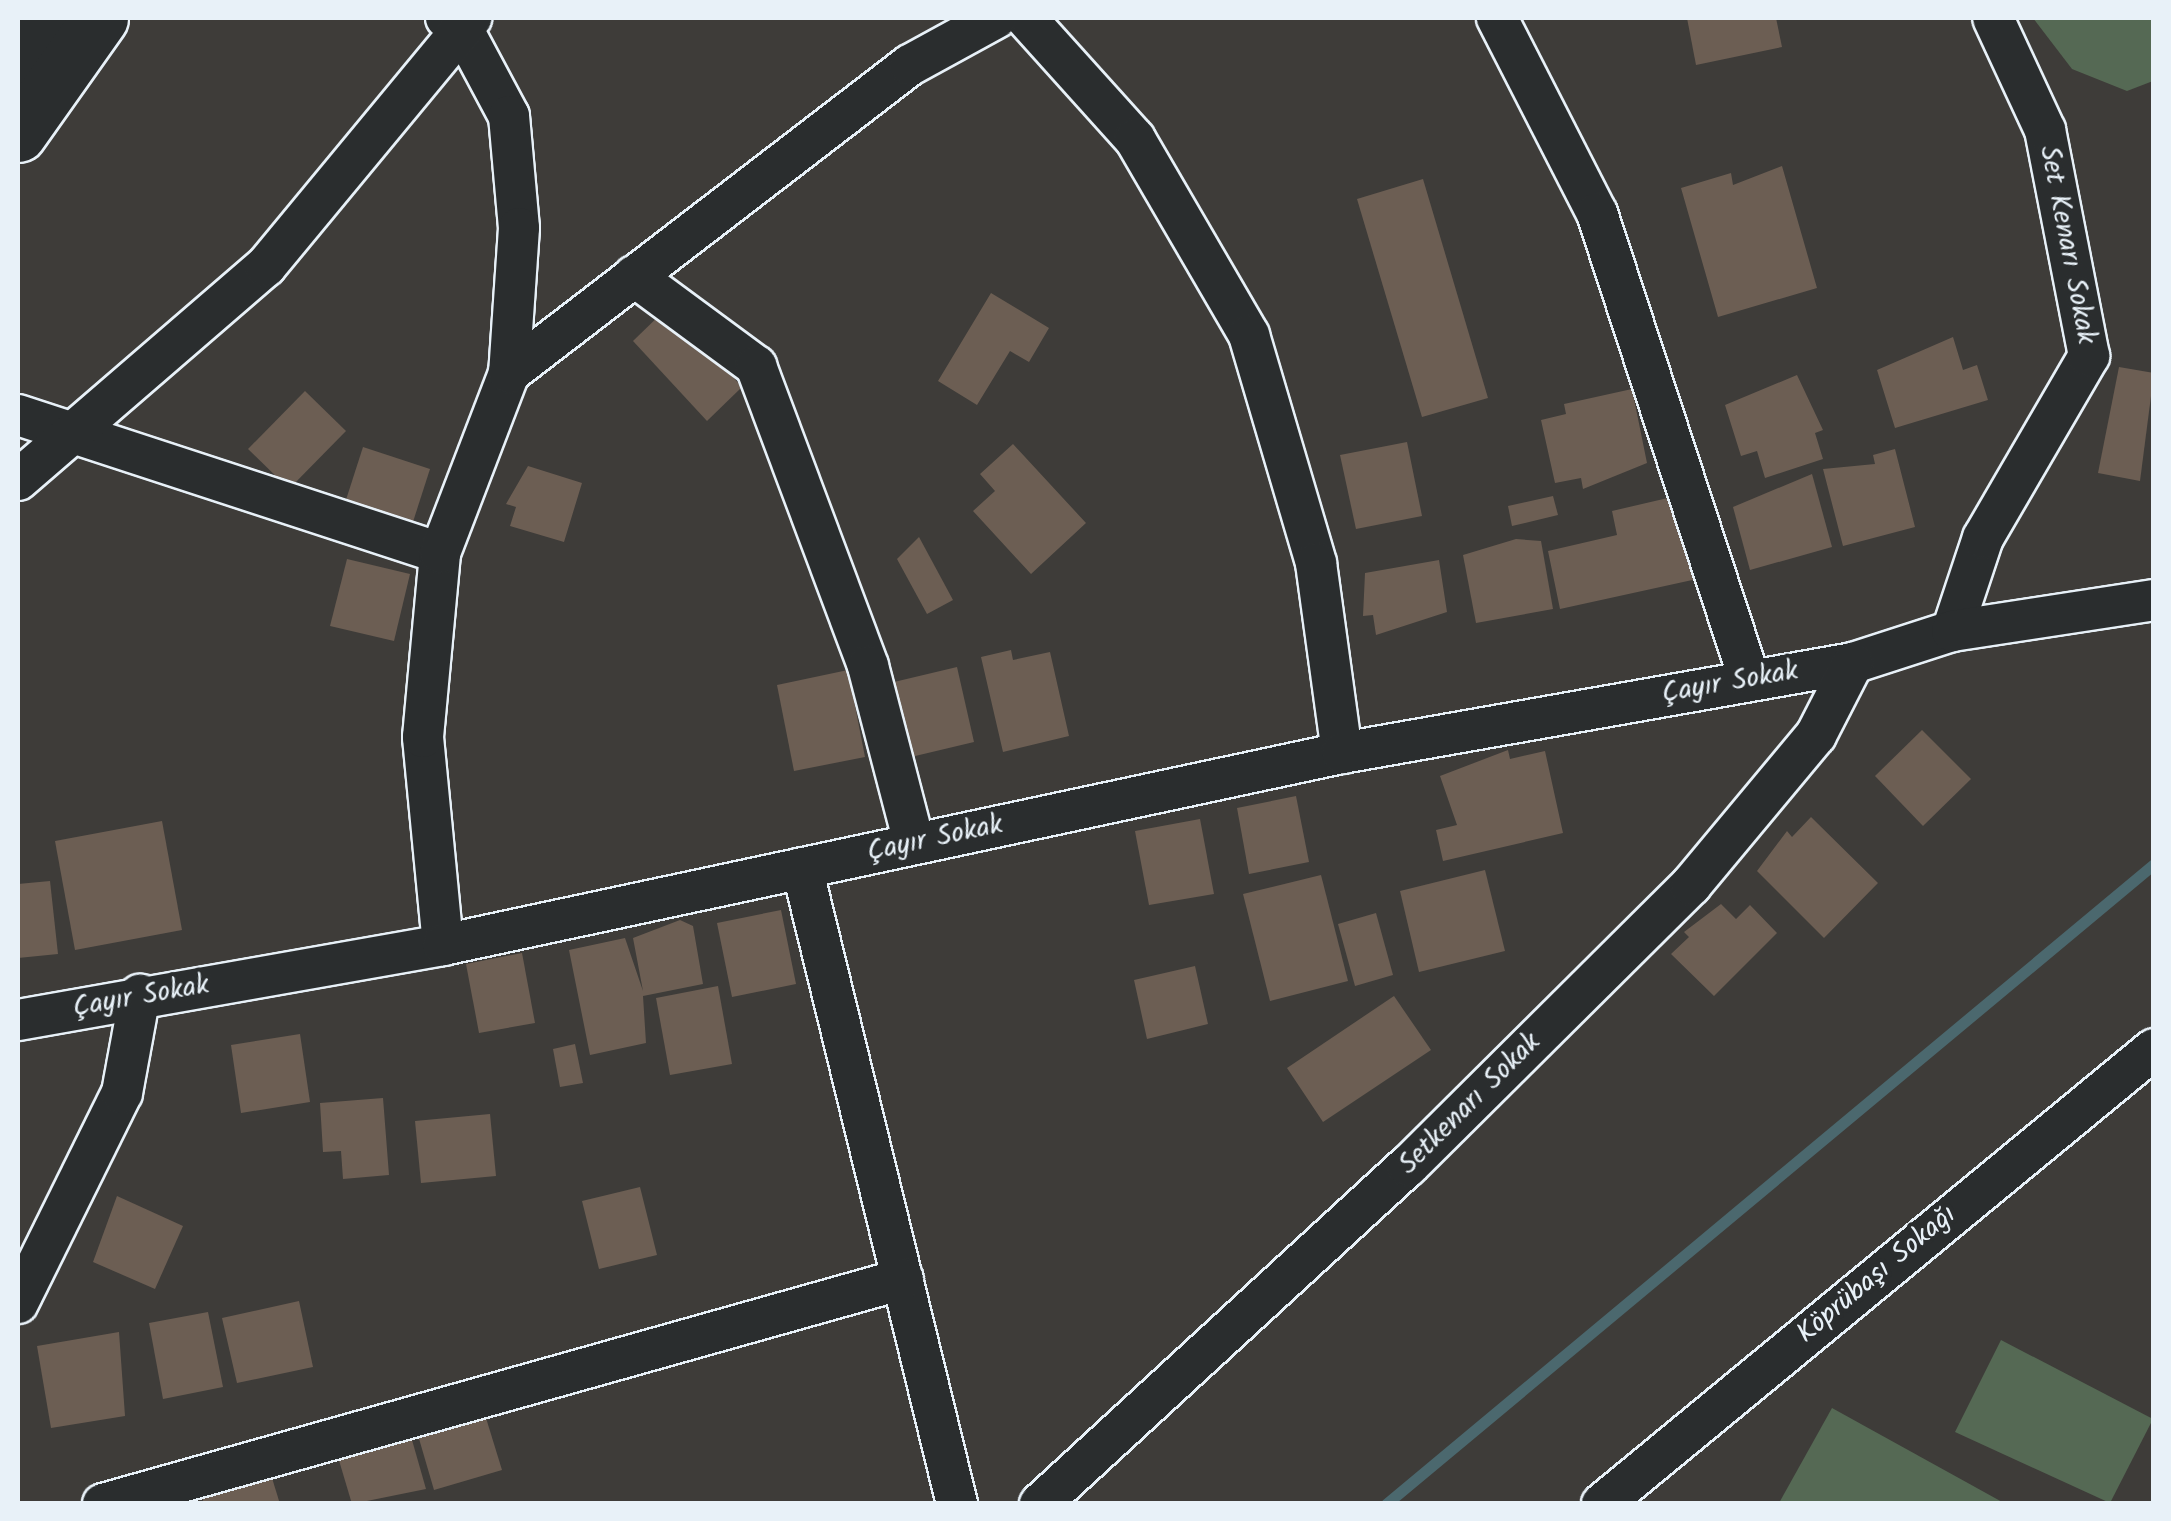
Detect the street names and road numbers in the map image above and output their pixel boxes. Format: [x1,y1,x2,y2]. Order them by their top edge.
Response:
street label: Set Kenarı Sokak [2031,143,2103,347]
street label: Çayır Sokak [1659,654,1801,712]
street label: Çayır Sokak [864,808,1006,870]
street label: Çayır Sokak [70,968,212,1026]
street label: Setkenarı Sokak [1392,1026,1548,1182]
street label: Köprübaşı Sokağı [1790,1199,1964,1351]

